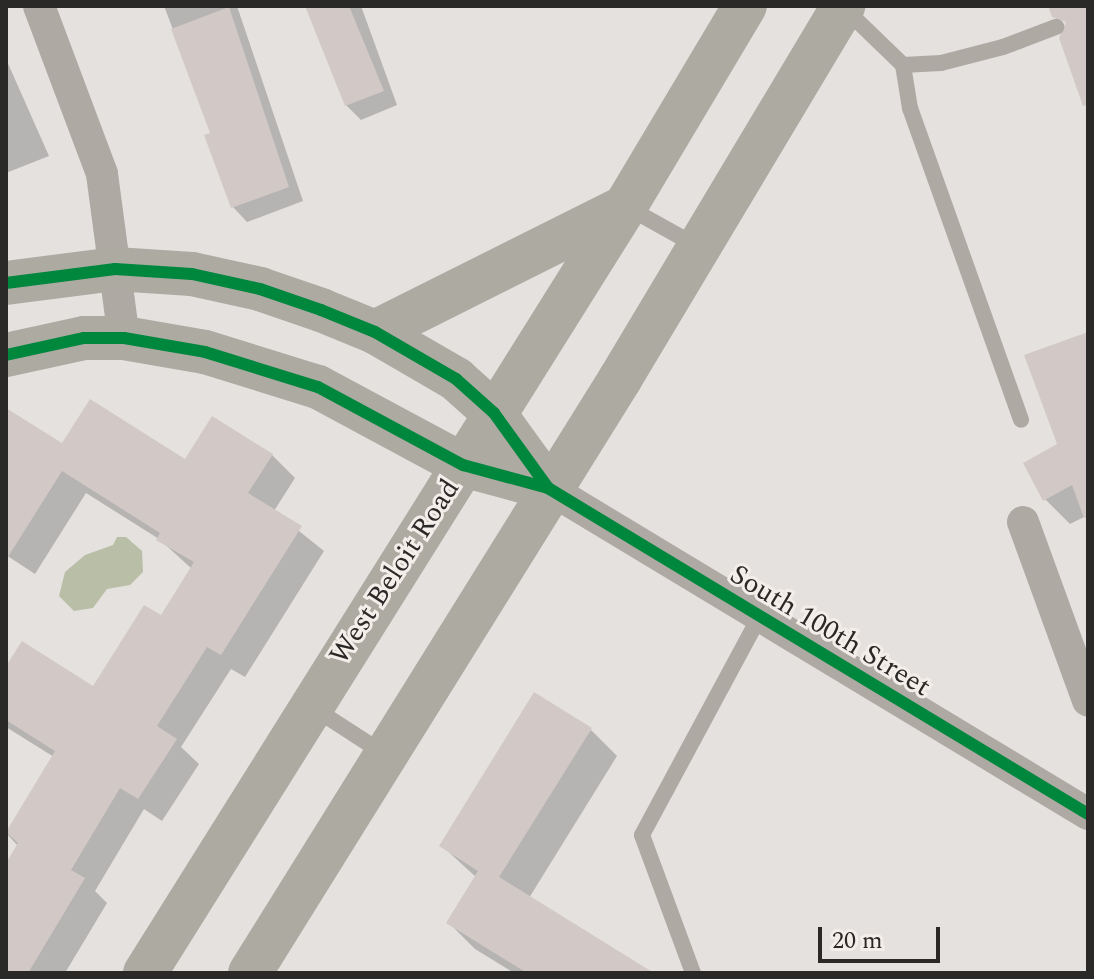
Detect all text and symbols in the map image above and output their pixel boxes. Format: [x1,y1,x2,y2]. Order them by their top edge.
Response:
street label: West Beloit Road [323,473,467,671]
street label: South 100th Street [724,558,936,704]
scale bar [822,911,944,961]
text: 20 m [832,923,883,959]

